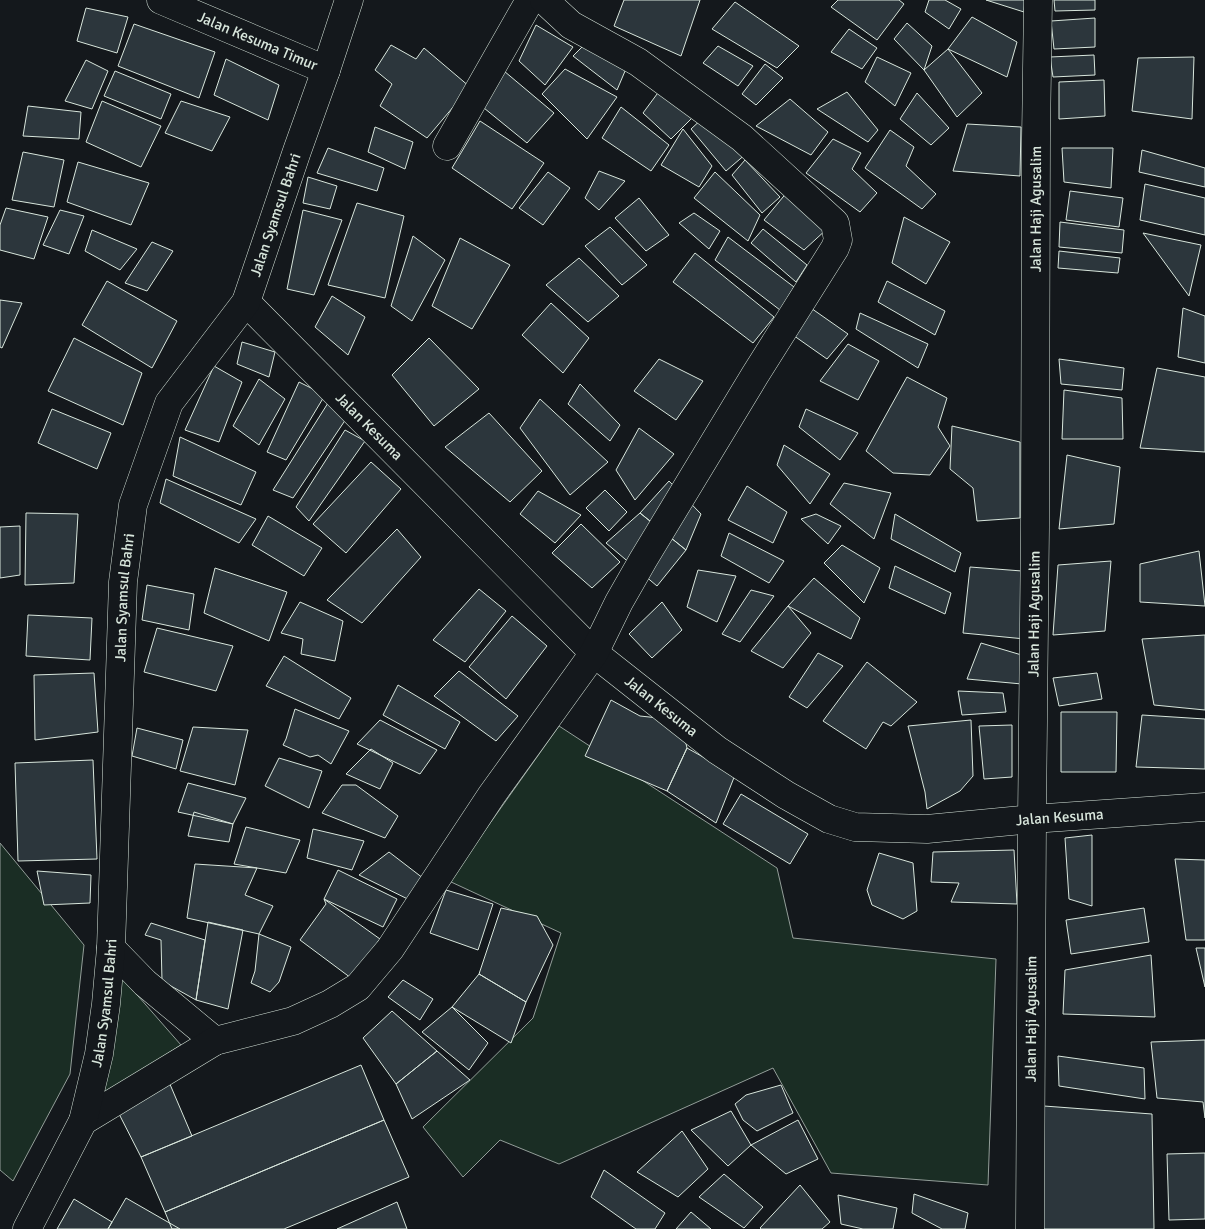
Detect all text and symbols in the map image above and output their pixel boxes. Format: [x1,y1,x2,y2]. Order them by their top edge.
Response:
street label: Jalan Kesuma Timur [195,8,321,75]
street label: Jalan Haji Agusalim [1027,146,1045,272]
street label: Jalan Syamsul Bahri [246,151,305,279]
street label: Jalan Kesuma [332,389,407,464]
street label: Jalan Syamsul Bahri [111,532,138,662]
street label: Jalan Haji Agusalim [1024,551,1044,677]
street label: Jalan Kesuma [621,672,701,740]
street label: Jalan Kesuma [1015,805,1104,830]
street label: Jalan Syamsul Bahri [87,938,120,1069]
street label: Jalan Haji Agusalim [1022,956,1040,1082]

